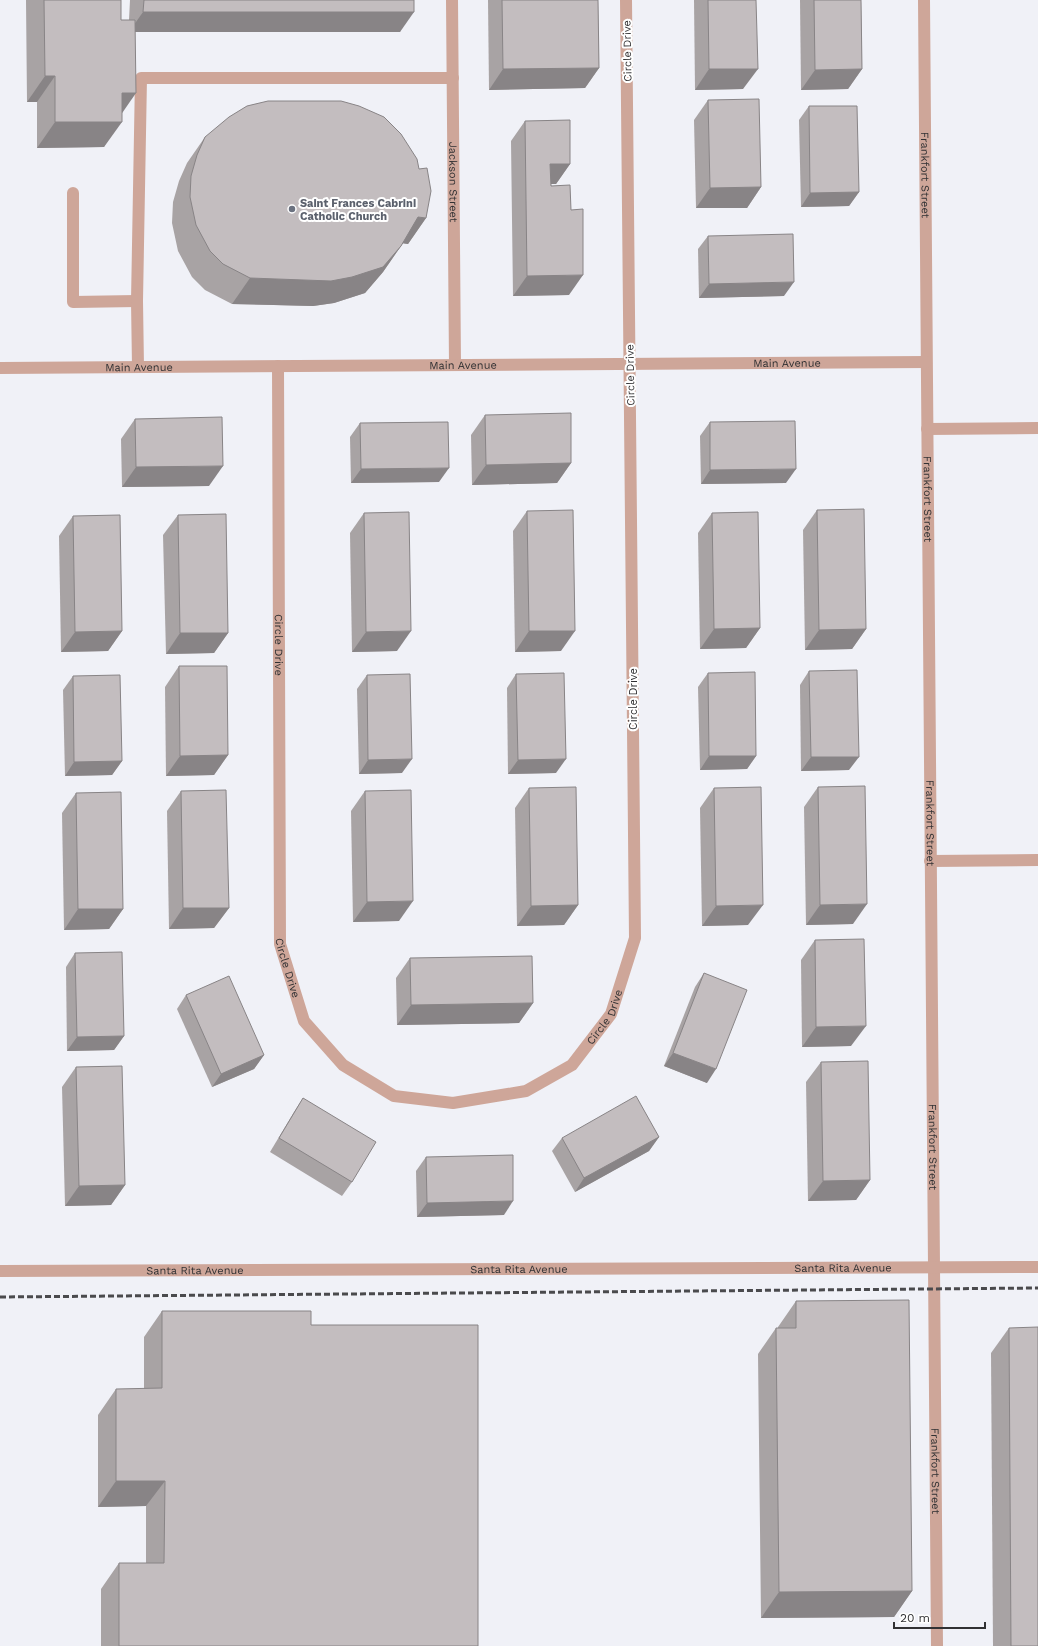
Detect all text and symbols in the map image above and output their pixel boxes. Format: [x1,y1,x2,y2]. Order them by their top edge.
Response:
street label: Circle Drive [620,20,635,82]
street label: Frankfort Street [918,132,932,219]
street label: Jackson Street [446,142,460,223]
place label: Saint Frances Cabrini Catholic Church [300,197,416,223]
marker: Saint Frances Cabrini Catholic Church [287,204,297,214]
street label: Circle Drive [623,344,638,406]
street label: Main Avenue [753,357,821,370]
street label: Main Avenue [429,359,497,372]
street label: Main Avenue [105,361,173,374]
street label: Frankfort Street [921,456,934,543]
street label: Circle Drive [272,614,285,676]
street label: Circle Drive [627,668,640,730]
street label: Frankfort Street [923,780,937,867]
street label: Circle Drive [273,938,302,999]
street label: Circle Drive [584,988,625,1047]
street label: Frankfort Street [926,1104,939,1191]
street label: Santa Rita Avenue [794,1262,892,1275]
street label: Santa Rita Avenue [470,1263,568,1276]
street label: Santa Rita Avenue [146,1264,244,1277]
street label: Frankfort Street [928,1428,942,1515]
scale bar [894,1604,985,1630]
text: 20 m [900,1611,930,1625]

